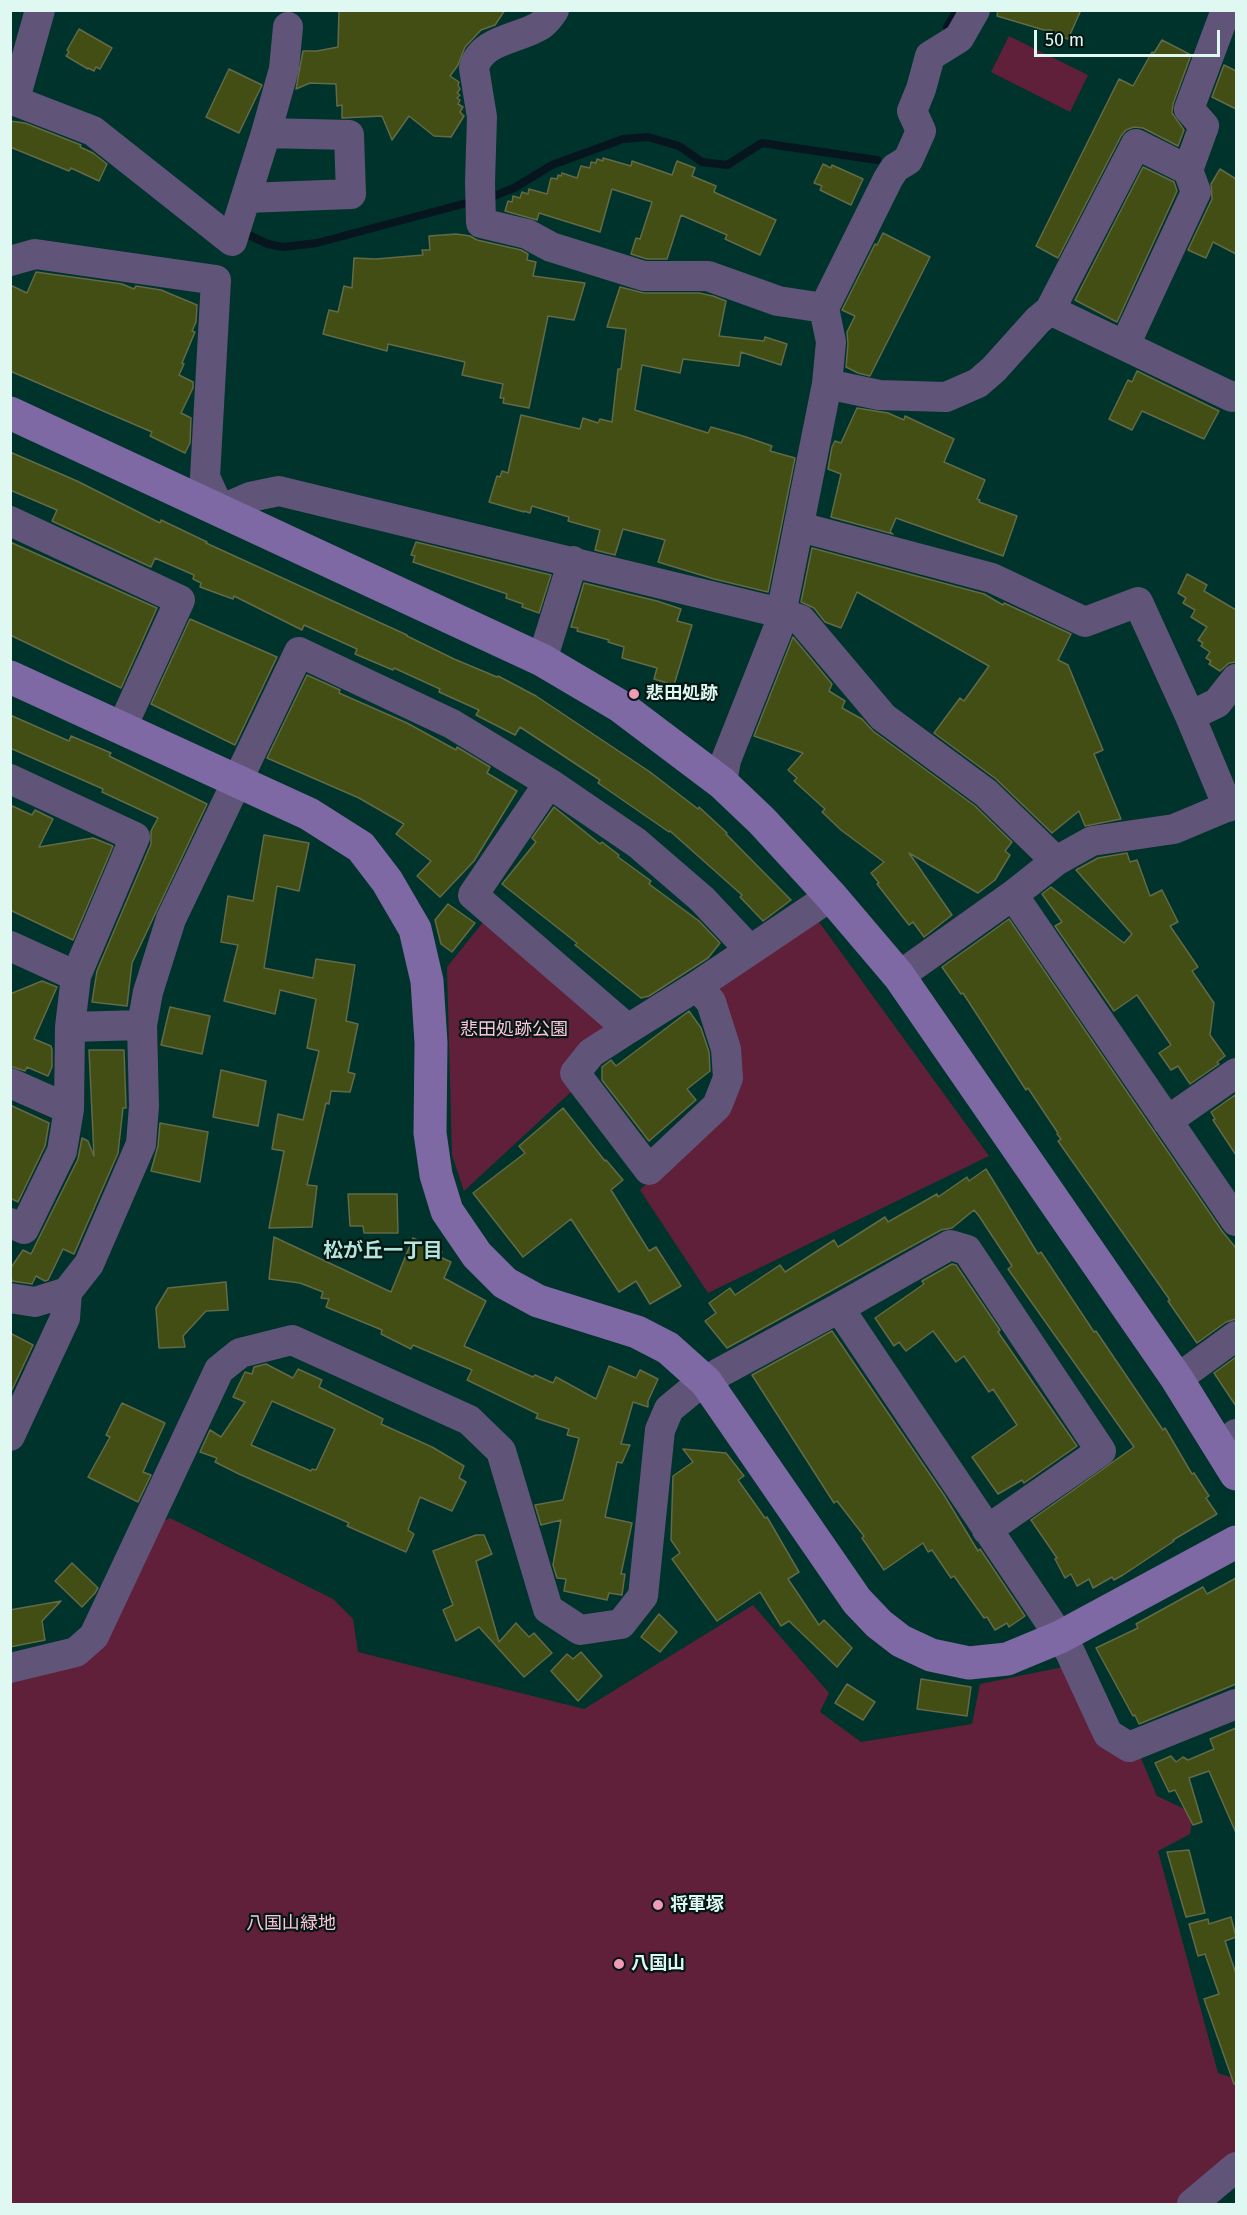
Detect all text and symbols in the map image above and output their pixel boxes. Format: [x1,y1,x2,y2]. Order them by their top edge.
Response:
scale bar [1037,18,1223,56]
text: 50 m [1045,29,1084,51]
place label: 悲田処跡 [646,683,718,705]
marker: 悲田処跡 [627,687,641,701]
park label: 悲田処跡公園 [460,1019,568,1041]
district label: 松が丘一丁目 [323,1239,443,1263]
place label: 将軍塚 [670,1894,724,1916]
marker: 将軍塚 [651,1898,665,1912]
park label: 八国山緑地 [246,1913,336,1935]
place label: 八国山 [631,1953,685,1975]
marker: 八国山 [612,1957,626,1971]

